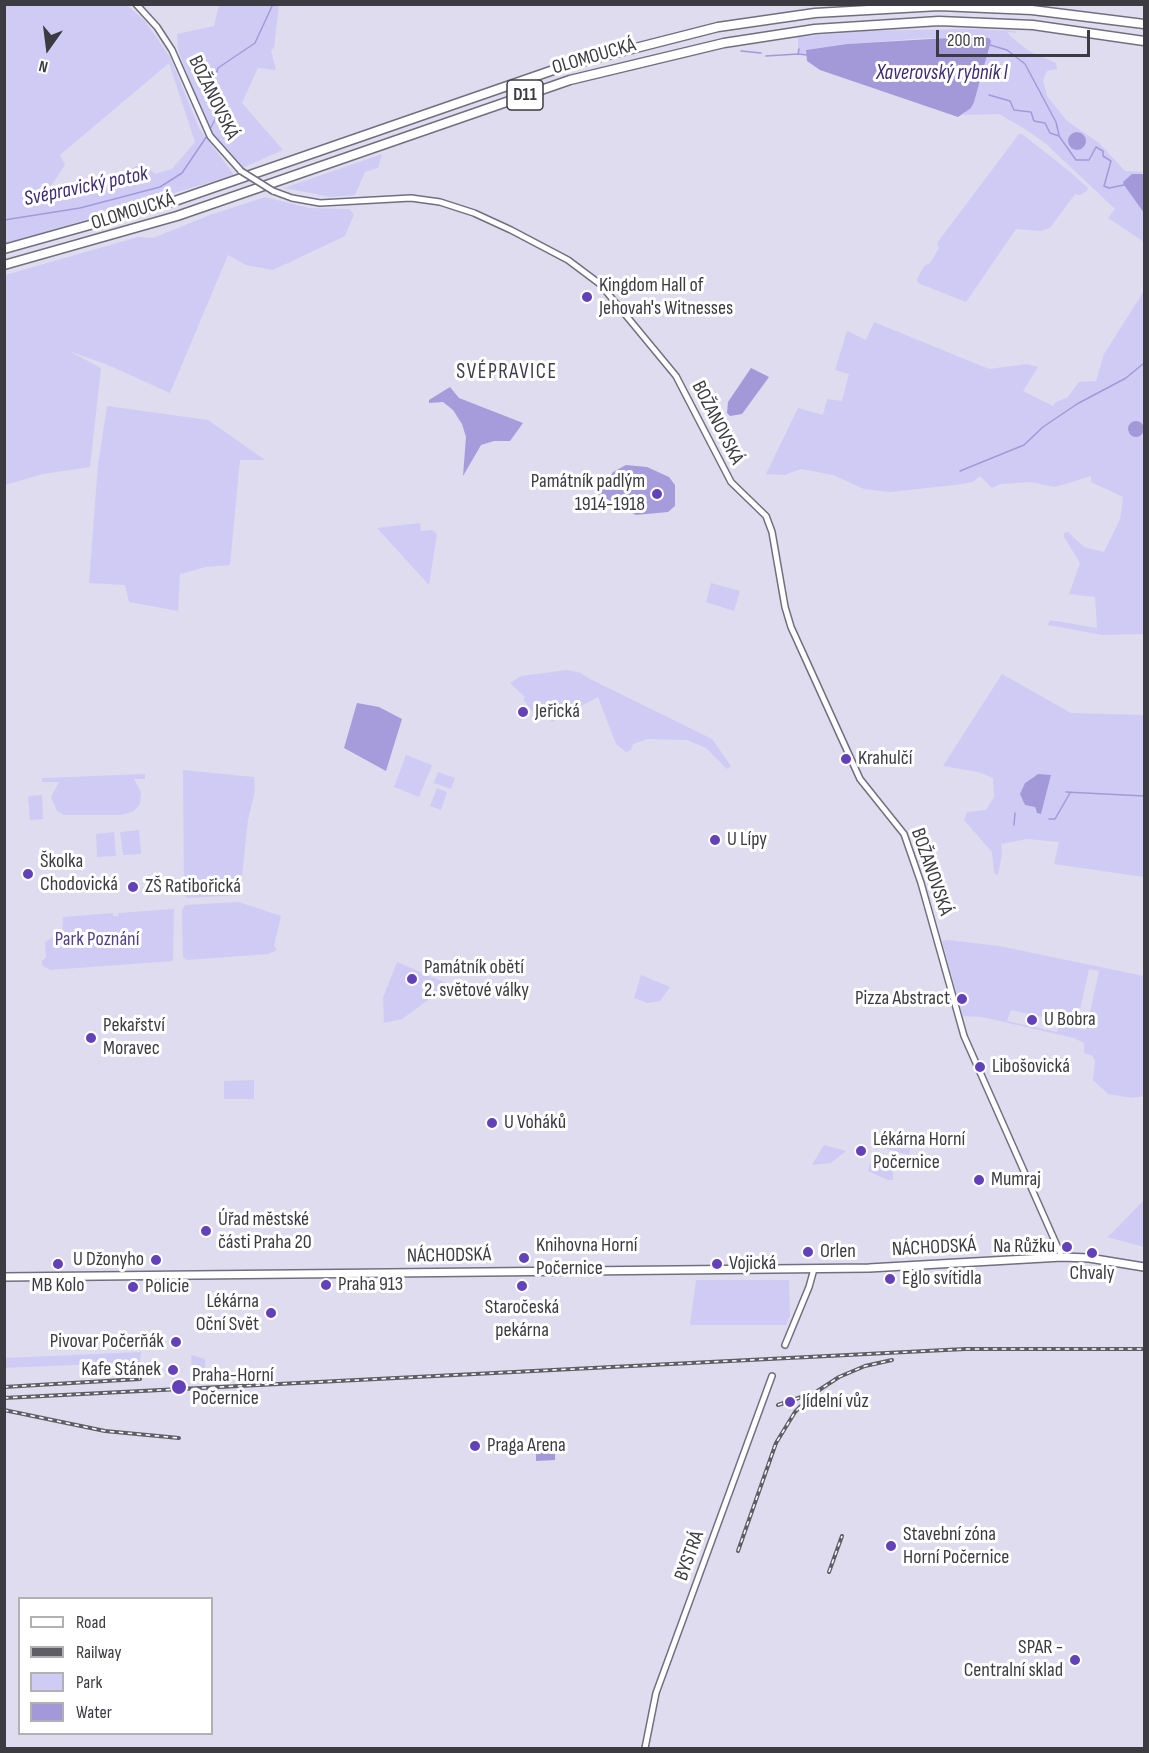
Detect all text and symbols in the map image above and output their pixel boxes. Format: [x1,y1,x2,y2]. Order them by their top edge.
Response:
north arrow [18,18,78,78]
scale bar [939,18,1094,56]
text: 200 m [947,30,985,51]
street label: OLOMOUCKÁ [549,34,639,80]
street label: BOŽANOVSKÁ [182,52,244,144]
text: N [37,56,50,76]
water label: Xaverovský rybník I [876,61,1008,87]
road number: D11 [507,80,543,110]
water label: Svépravický potok [22,162,150,212]
street label: OLOMOUCKÁ [88,188,178,236]
place label: Kingdom Hall of Jehovah's Witnesses [599,274,733,321]
marker: Kingdom Hall of Jehovah's Witnesses [580,290,594,304]
district label: SVÉPRAVICE [456,360,558,386]
street label: BOŽANOVSKÁ [686,377,748,469]
place label: Památník padlým 1914-1918 [531,470,645,517]
marker: Památník padlým 1914-1918 [650,487,664,501]
place label: Jeřická [535,700,580,724]
marker: Jeřická [516,705,530,719]
place label: Krahulčí [858,747,912,771]
marker: Krahulčí [839,752,853,766]
street label: BOŽANOVSKÁ [905,825,957,919]
place label: U Lípy [727,828,767,852]
marker: U Lípy [708,833,722,847]
place label: Školka Chodovická [40,850,118,897]
marker: Školka Chodovická [21,867,35,881]
place label: ZŠ Ratibořická [145,875,241,899]
marker: ZŠ Ratibořická [126,880,140,894]
park label: Park Poznání [55,928,139,952]
place label: Památník obětí 2. světové války [424,956,529,1003]
marker: Památník obětí 2. světové války [405,972,419,986]
place label: Pizza Abstract [855,987,950,1011]
marker: Pizza Abstract [955,992,969,1006]
place label: U Bobra [1044,1008,1096,1032]
marker: U Bobra [1025,1013,1039,1027]
place label: Pekařství Moravec [103,1014,165,1061]
marker: Pekařství Moravec [84,1031,98,1045]
place label: Libošovická [992,1055,1070,1079]
marker: Libošovická [973,1060,987,1074]
place label: U Voháků [504,1111,566,1135]
marker: U Voháků [485,1116,499,1130]
place label: Lékárna Horní Počernice [873,1128,965,1175]
marker: Lékárna Horní Počernice [854,1144,868,1158]
place label: Mumraj [991,1168,1041,1192]
marker: Mumraj [972,1173,986,1187]
place label: Úřad městské části Praha 20 [218,1208,312,1255]
marker: Úřad městské části Praha 20 [199,1224,213,1238]
place label: Knihovna Horní Počernice [536,1234,638,1281]
street label: NÁCHODSKÁ [891,1234,977,1262]
place label: Na Růžku [993,1235,1055,1259]
place label: Orlen [820,1240,856,1264]
marker: Na Růžku [1060,1240,1074,1254]
street label: NÁCHODSKÁ [407,1243,491,1269]
marker: Orlen [801,1245,815,1259]
marker: Chvaly [1085,1246,1099,1260]
place label: U Džonyho [73,1248,144,1272]
marker: Knihovna Horní Počernice [517,1251,531,1265]
place label: Vojická [729,1252,776,1276]
marker: U Džonyho [149,1253,163,1267]
marker: MB Kolo [51,1257,65,1271]
marker: Vojická [710,1257,724,1271]
place label: Chvaly [1070,1262,1114,1286]
place label: Eglo svítidla [902,1267,982,1291]
marker: Eglo svítidla [883,1272,897,1286]
place label: Praha 913 [338,1273,403,1297]
place label: MB Kolo [32,1274,84,1298]
place label: Policie [145,1275,189,1299]
marker: Praha 913 [319,1278,333,1292]
marker: Staročeská pekárna [515,1279,529,1293]
marker: Policie [126,1280,140,1294]
place label: Lékárna Oční Svět [196,1290,259,1337]
place label: Staročeská pekárna [485,1296,559,1343]
marker: Lékárna Oční Svět [264,1306,278,1320]
place label: Pivovar Počerňák [50,1330,164,1354]
marker: Pivovar Počerňák [169,1335,183,1349]
place label: Kafe Stánek [81,1358,161,1382]
marker: Kafe Stánek [166,1363,180,1377]
place label: Praha-Horní Počernice [192,1364,274,1411]
marker: Praha-Horní Počernice [170,1378,188,1396]
place label: Jídelní vůz [802,1390,869,1414]
marker: Jídelní vůz [783,1395,797,1409]
place label: Praga Arena [487,1434,566,1458]
marker: Praga Arena [468,1439,482,1453]
place label: Stavební zóna Horní Počernice [903,1523,1009,1570]
street label: BYSTRÁ [670,1528,710,1584]
marker: Stavební zóna Horní Počernice [884,1539,898,1553]
legend [18,1597,213,1735]
text: Road [76,1612,106,1633]
place label: SPAR - Centralní sklad [964,1636,1063,1683]
text: Railway [76,1642,121,1663]
marker: SPAR - Centralní sklad [1068,1653,1082,1667]
text: Park [76,1672,102,1693]
text: Water [76,1702,112,1723]

